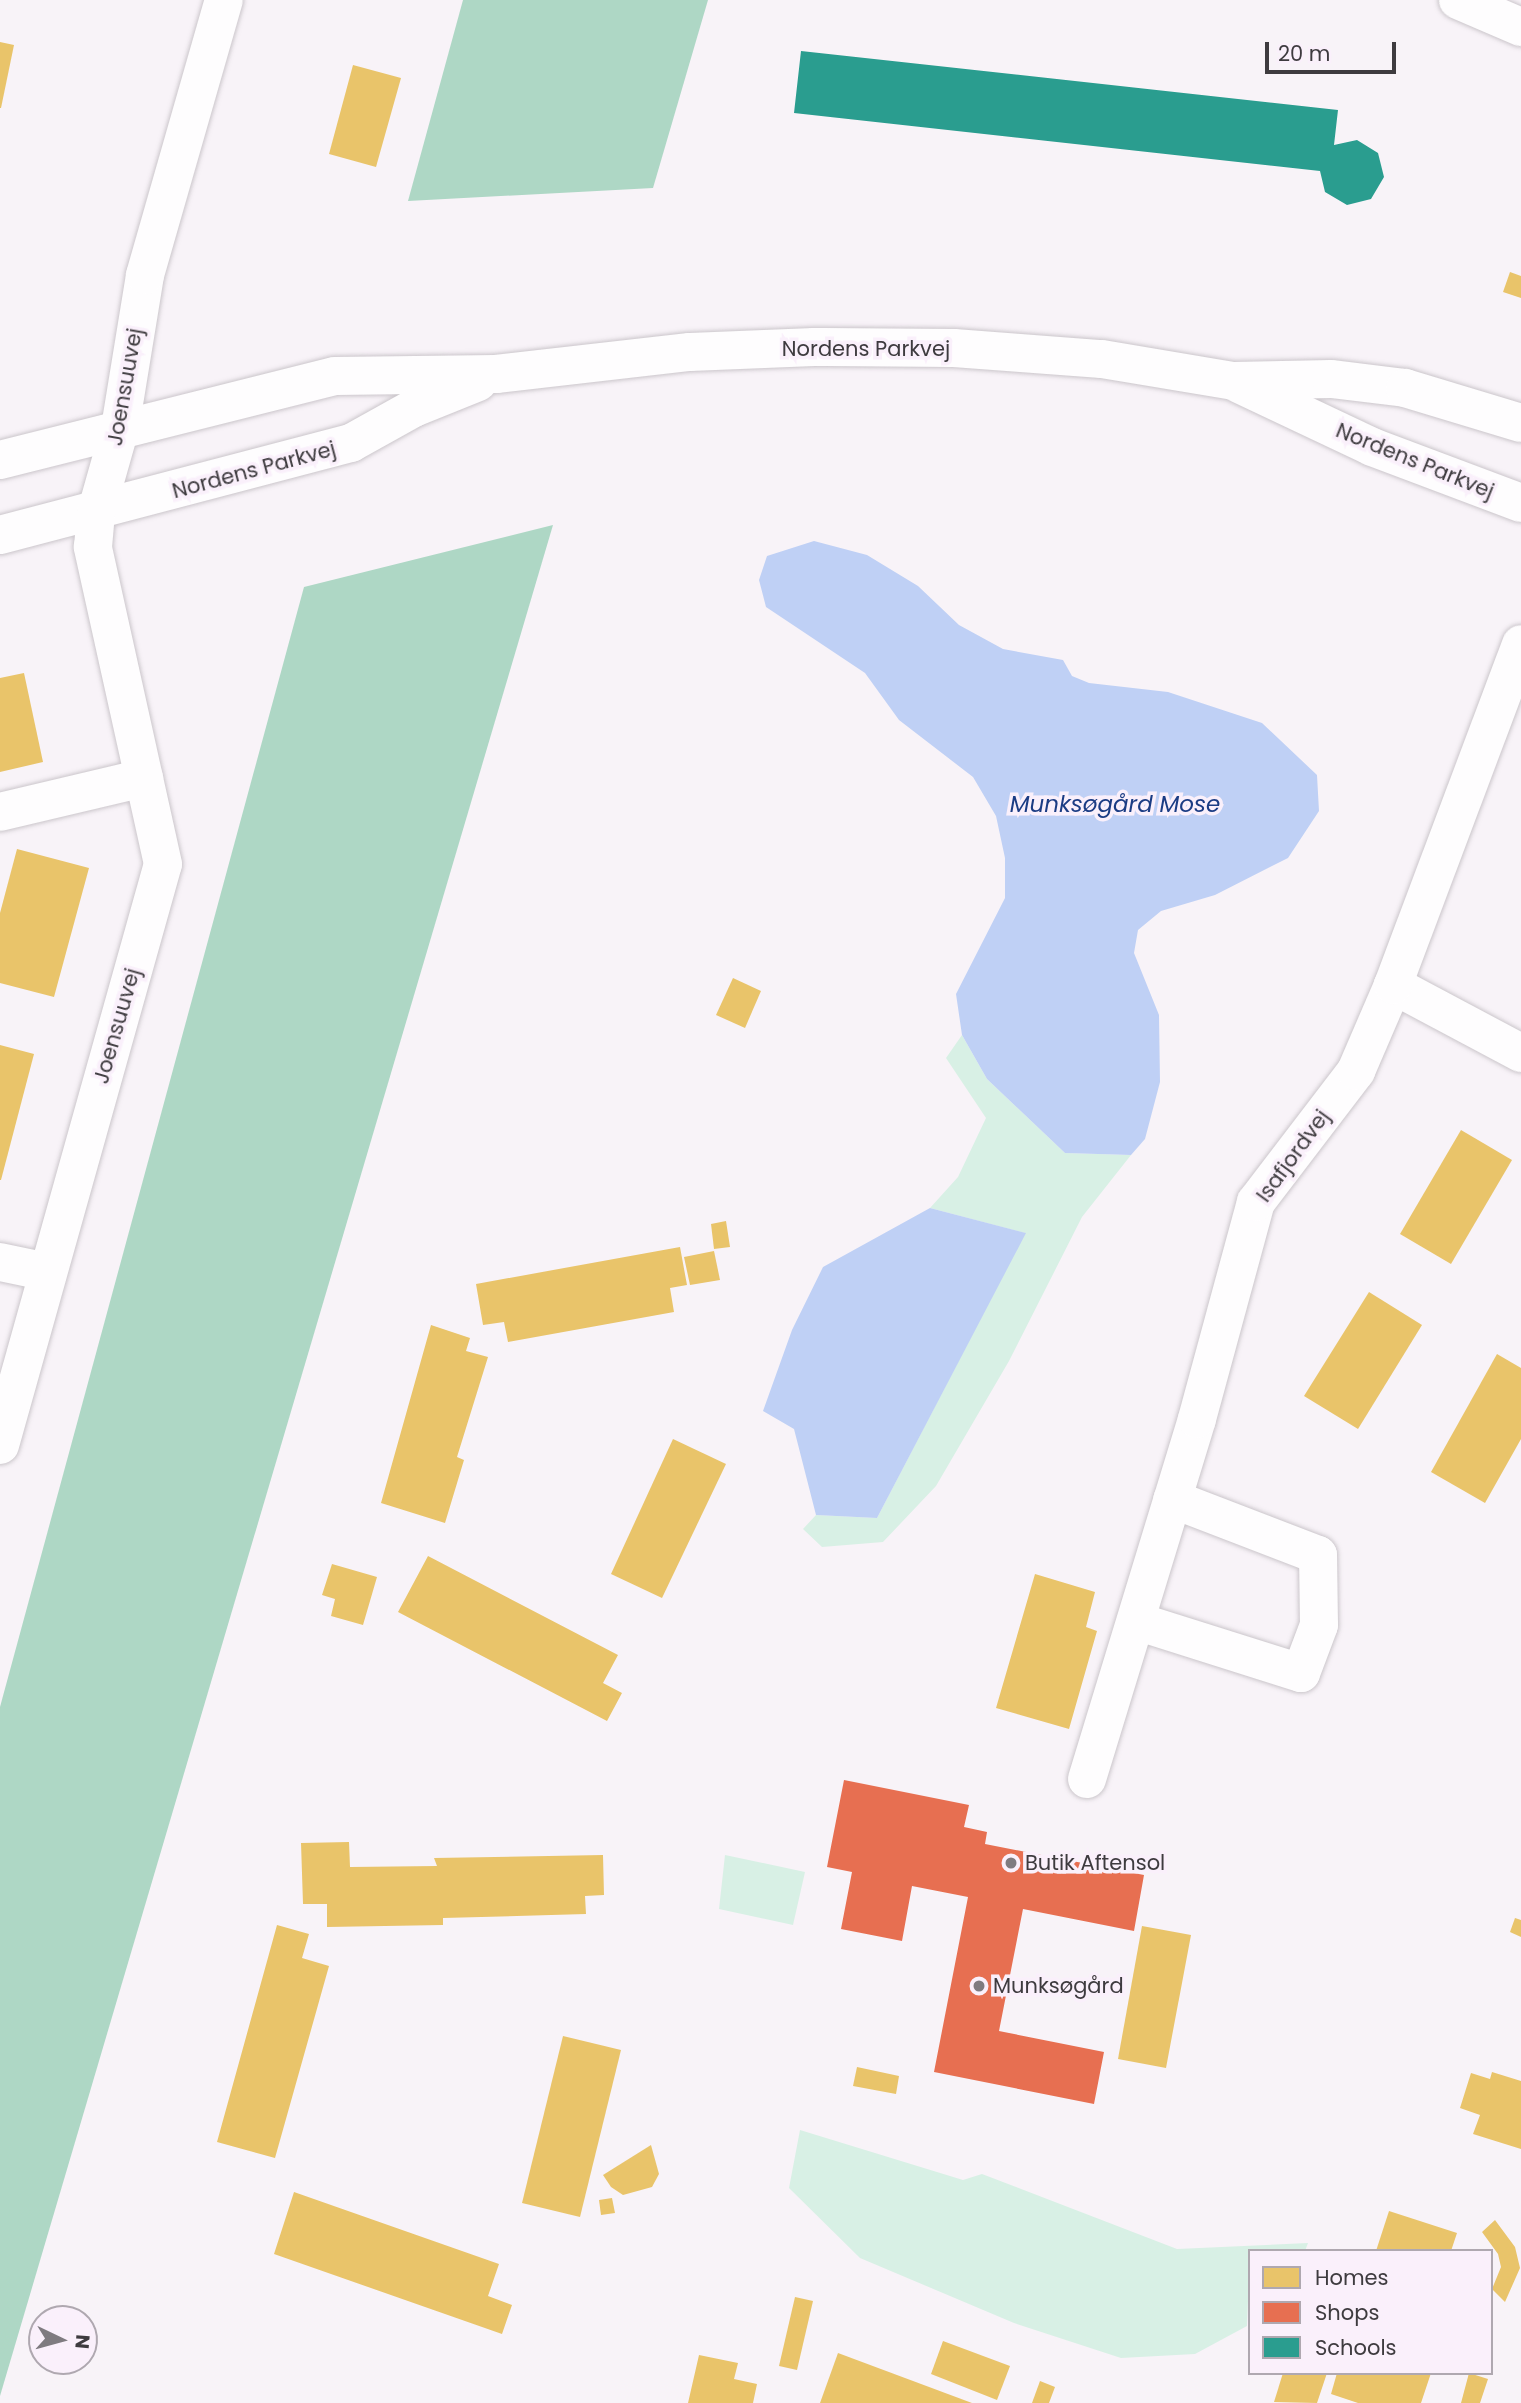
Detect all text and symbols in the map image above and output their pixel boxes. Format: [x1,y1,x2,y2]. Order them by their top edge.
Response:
scale bar [1269,28,1400,72]
text: 20 m [1278,39,1331,68]
street label: Joensuuvej [102,326,148,448]
street label: Nordens Parkvej [782,336,950,362]
street label: Nordens Parkvej [1332,418,1498,504]
street label: Nordens Parkvej [169,436,339,504]
water label: Munksøgård Mose [1010,790,1220,818]
street label: Joensuuvej [89,965,145,1087]
street label: Isafjordvej [1251,1105,1335,1207]
place label: Butik Aftensol [1025,1850,1165,1876]
marker: Butik Aftensol [1003,1855,1019,1871]
place label: Munksøgård [993,1973,1124,1999]
marker: Munksøgård [971,1978,987,1994]
legend [1248,2249,1493,2375]
text: Homes [1315,2263,1389,2292]
text: Shops [1315,2298,1379,2327]
north arrow [28,2305,98,2375]
text: N [68,2333,96,2350]
text: Schools [1315,2333,1397,2362]

